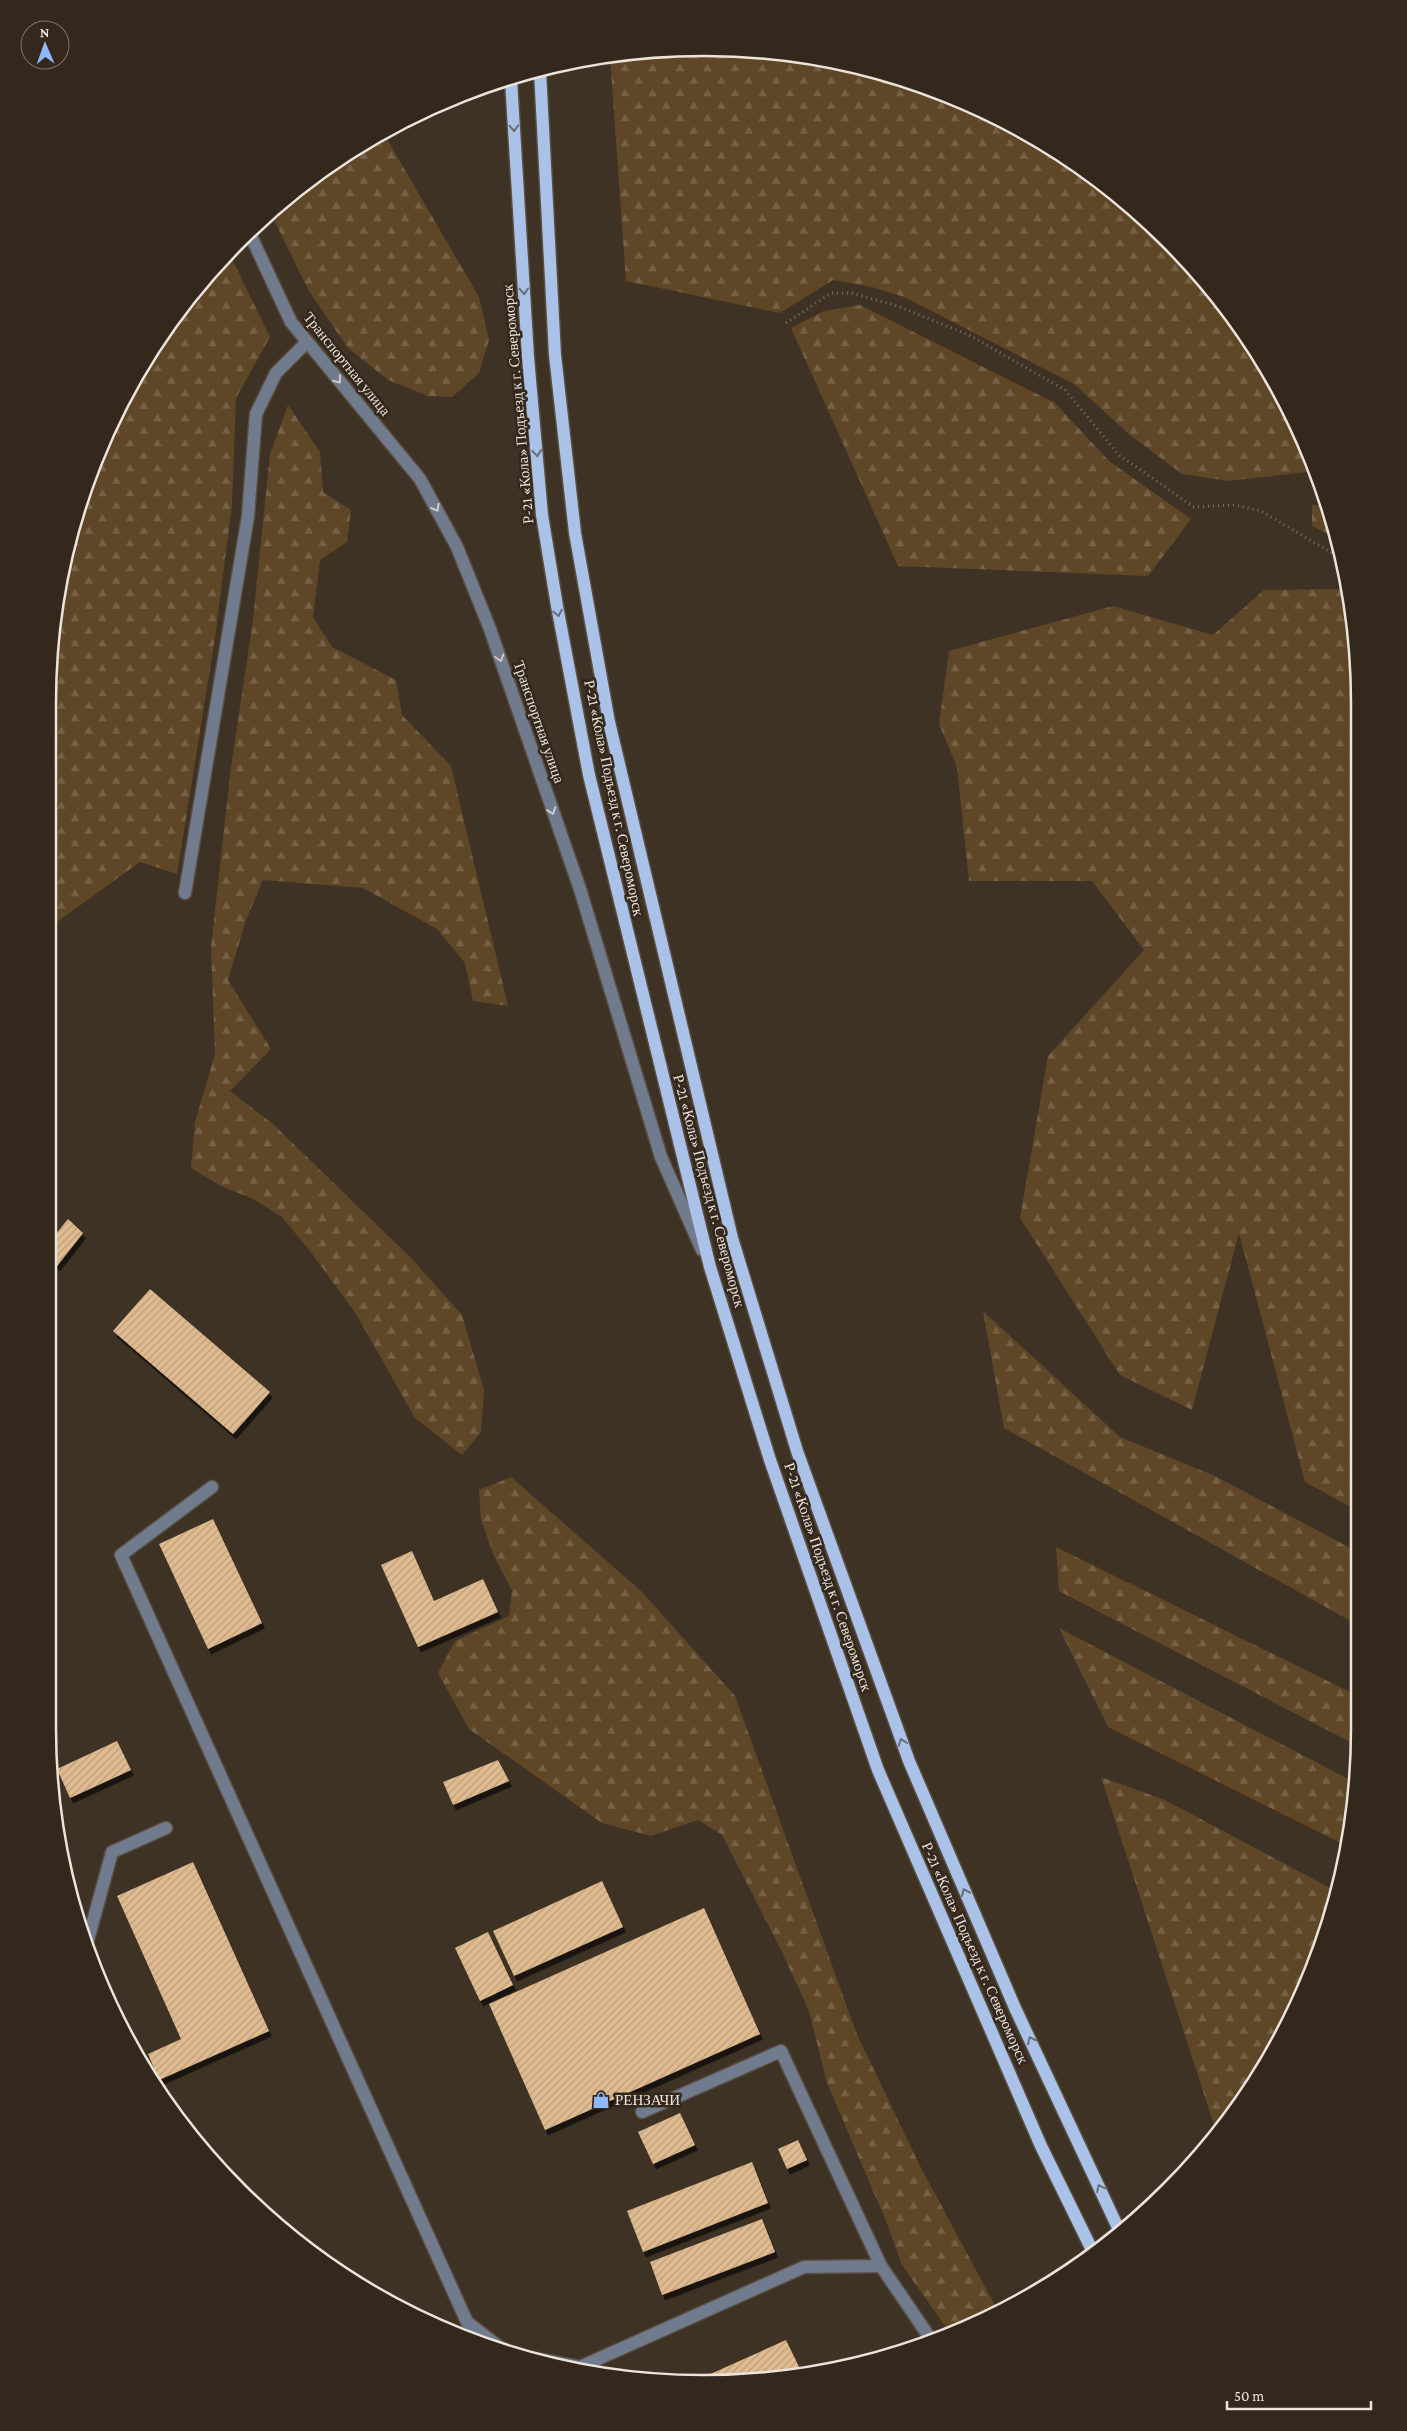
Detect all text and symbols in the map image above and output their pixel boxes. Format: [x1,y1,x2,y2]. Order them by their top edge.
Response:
north arrow [20,20,70,70]
text: N [39,24,50,40]
one-way arrow [508,125,519,133]
street label: Р-21 «Кола» Подъезд к г. Североморск [499,283,536,525]
one-way arrow [518,287,529,295]
street label: Транспортная улица [300,309,394,419]
one-way arrow [332,374,341,383]
one-way arrow [531,449,542,457]
one-way arrow [430,503,440,512]
one-way arrow [552,609,563,618]
one-way arrow [494,653,504,661]
street label: Транспортная улица [511,659,568,786]
street label: Р-21 «Кола» Подъезд к г. Североморск [581,679,647,918]
one-way arrow [546,807,556,815]
street label: Р-21 «Кола» Подъезд к г. Североморск [670,1073,748,1310]
street label: Р-21 «Кола» Подъезд к г. Североморск [781,1461,875,1694]
one-way arrow [898,1738,908,1747]
street label: Р-21 «Кола» Подъезд к г. Североморск [919,1840,1032,2067]
one-way arrow [961,1888,971,1896]
one-way arrow [1026,2036,1037,2045]
shop icon: РЕНЗАЧИ [591,2090,611,2110]
place label: РЕНЗАЧИ [615,2092,680,2108]
one-way arrow [1096,2184,1106,2193]
scale bar [1227,2378,1371,2410]
text: 50 m [1234,2388,1264,2404]

